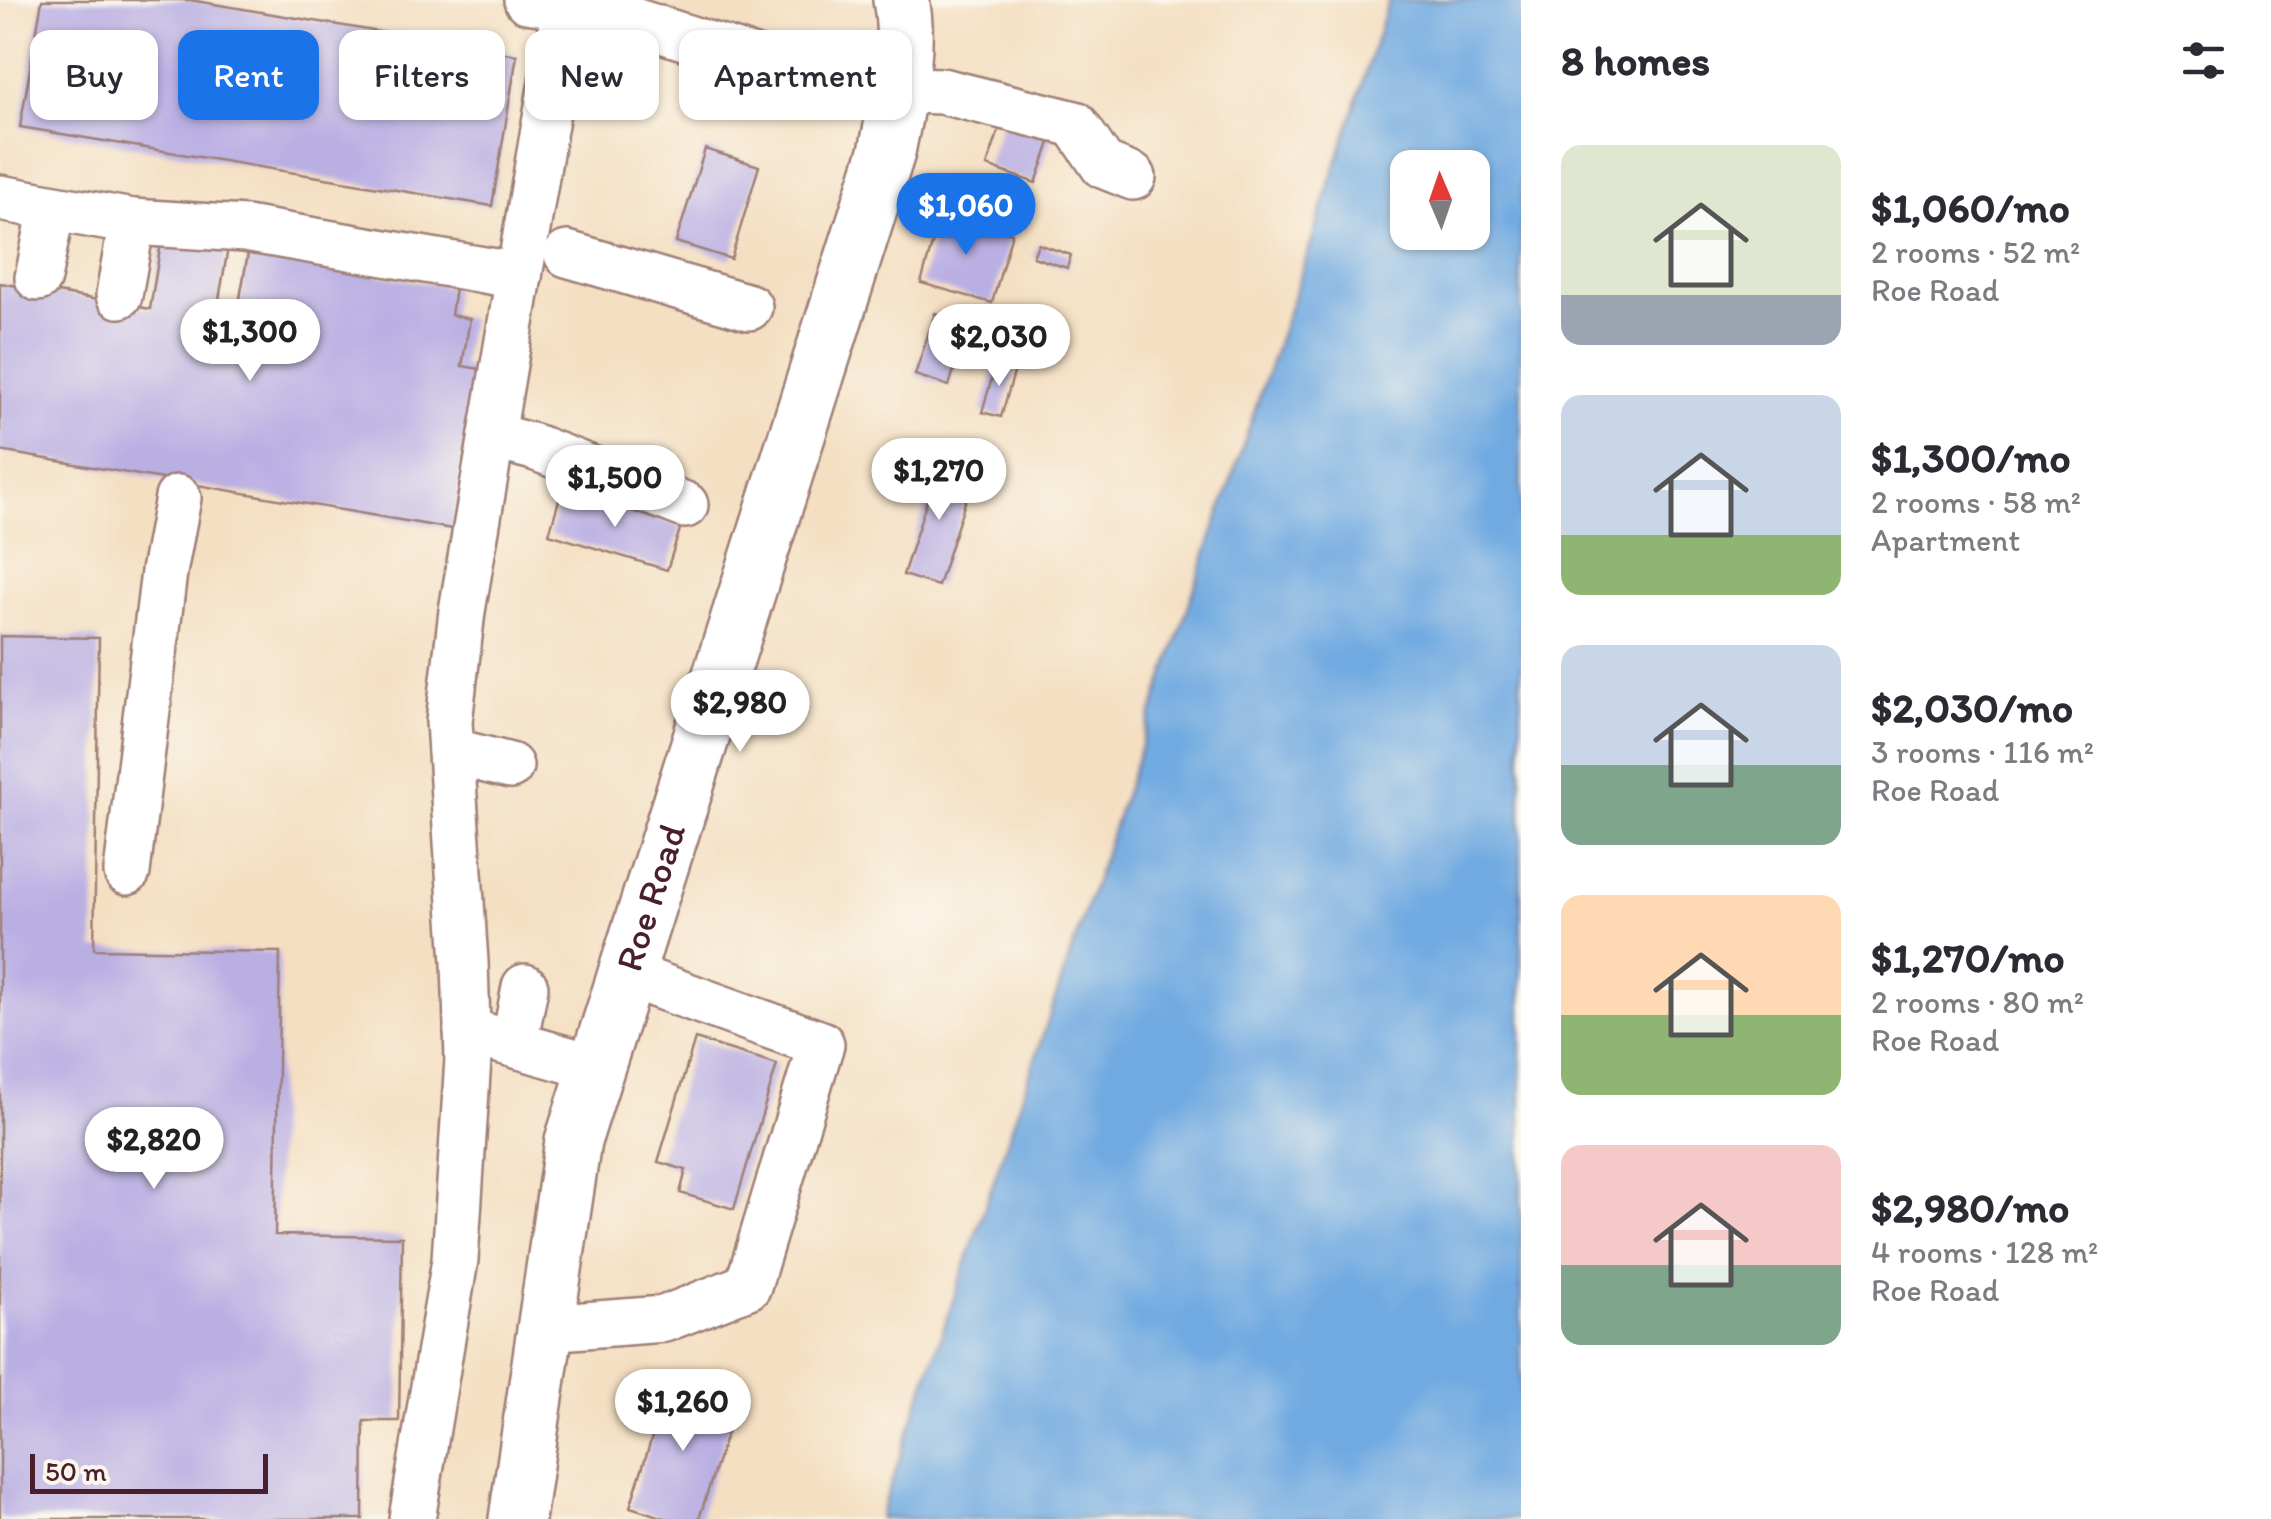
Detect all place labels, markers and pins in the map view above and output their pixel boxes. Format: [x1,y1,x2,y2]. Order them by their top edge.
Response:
pin: $1,060 [885,173,1047,258]
pin: $1,300 [169,299,331,384]
pin: $2,030 [918,304,1080,389]
pin: $1,270 [858,438,1020,523]
pin: $1,500 [534,445,696,530]
pin: $2,980 [659,670,821,755]
pin: $2,820 [73,1107,235,1192]
pin: $1,260 [602,1369,764,1454]

